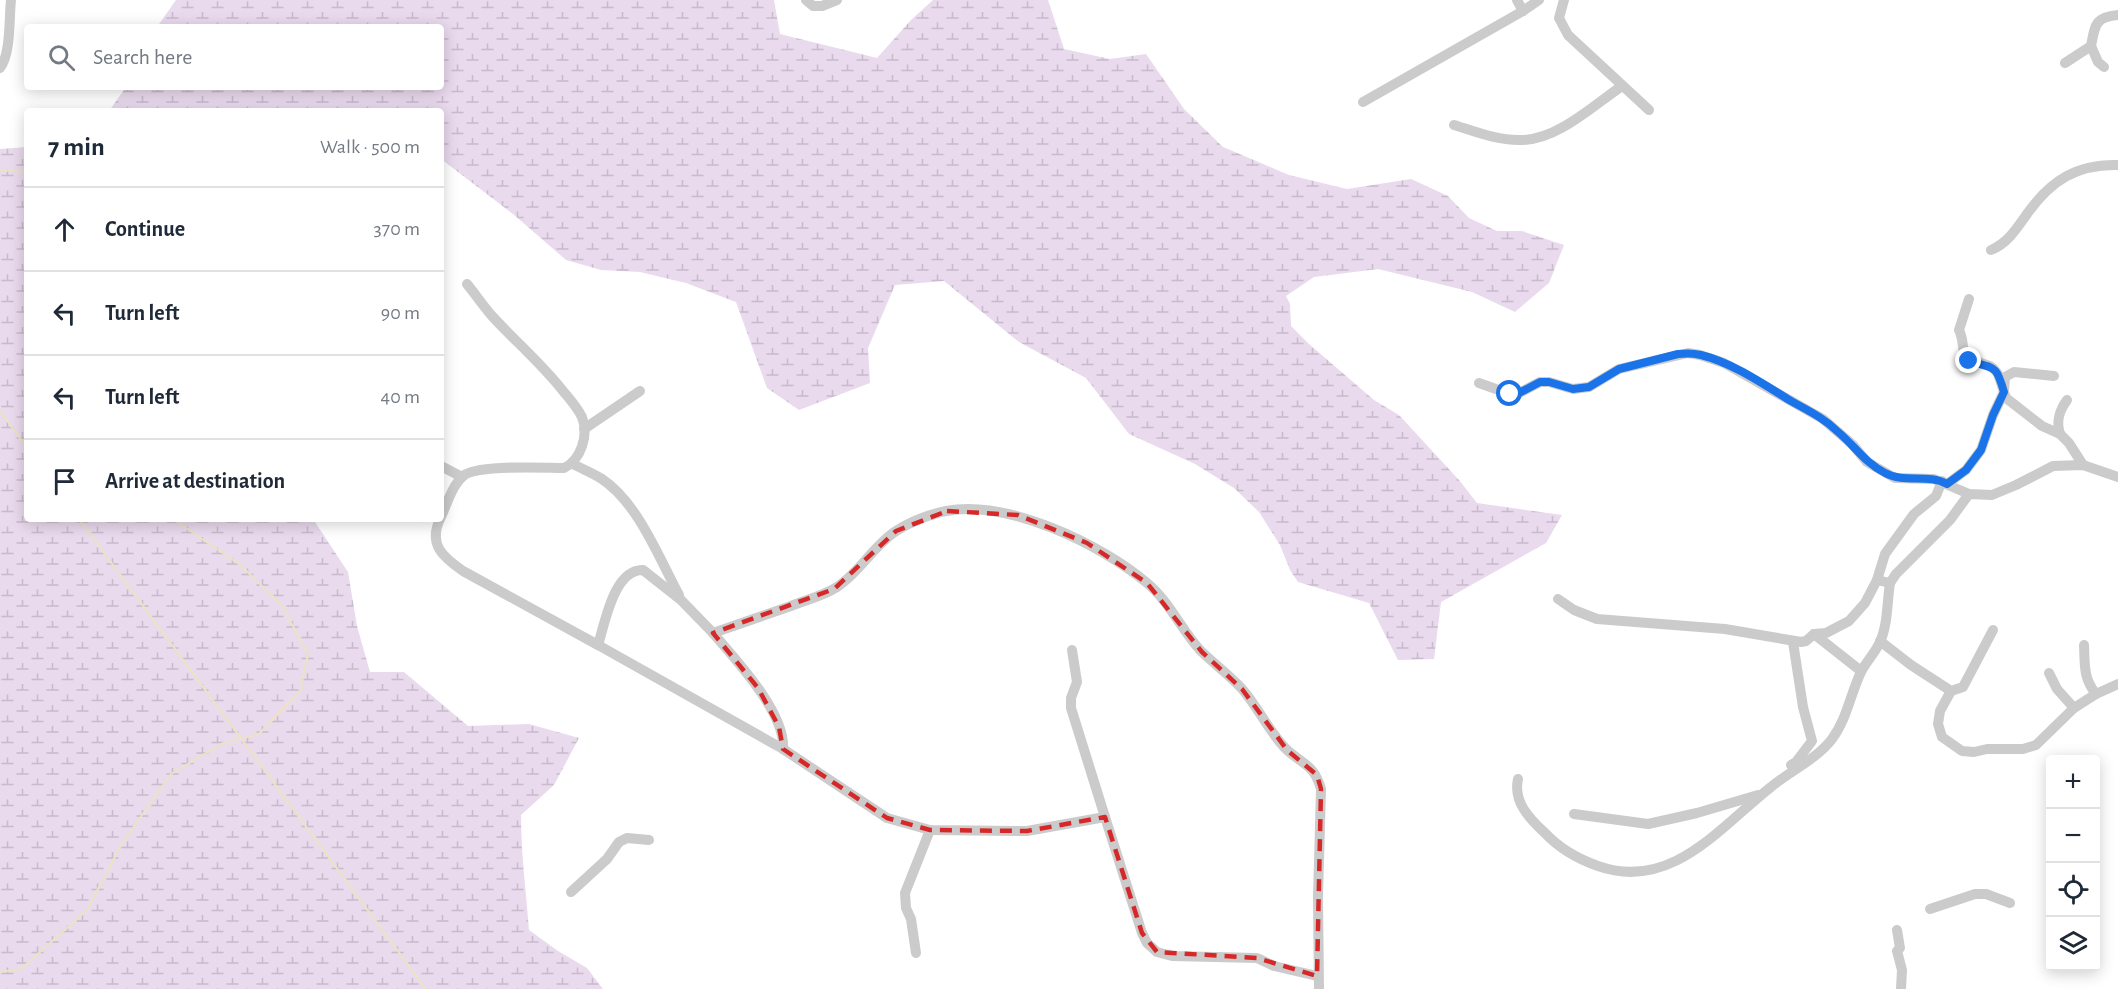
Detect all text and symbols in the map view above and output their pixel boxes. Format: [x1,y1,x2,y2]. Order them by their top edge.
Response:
search box [24,24,444,90]
icon: search [45,41,78,74]
text: Search here [93,46,192,68]
text: 7 min [48,134,105,160]
text: Walk · 500 m [320,137,420,157]
icon: ahead [48,213,81,246]
text: Continue [105,218,185,240]
text: 370 m [374,219,420,239]
icon: left [48,297,81,330]
text: Turn left [105,302,179,324]
text: 90 m [381,303,420,323]
route end [1955,347,1981,373]
route start [1496,380,1522,406]
icon: left [48,381,81,414]
text: Turn left [105,386,179,408]
text: 40 m [381,387,420,407]
icon: arrive [48,465,81,498]
text: Arrive at destination [105,470,285,492]
map controls [2046,755,2100,971]
button: + [2046,755,2100,809]
button: − [2046,809,2100,863]
button: locate [2046,863,2100,917]
button: layers [2046,917,2100,971]

